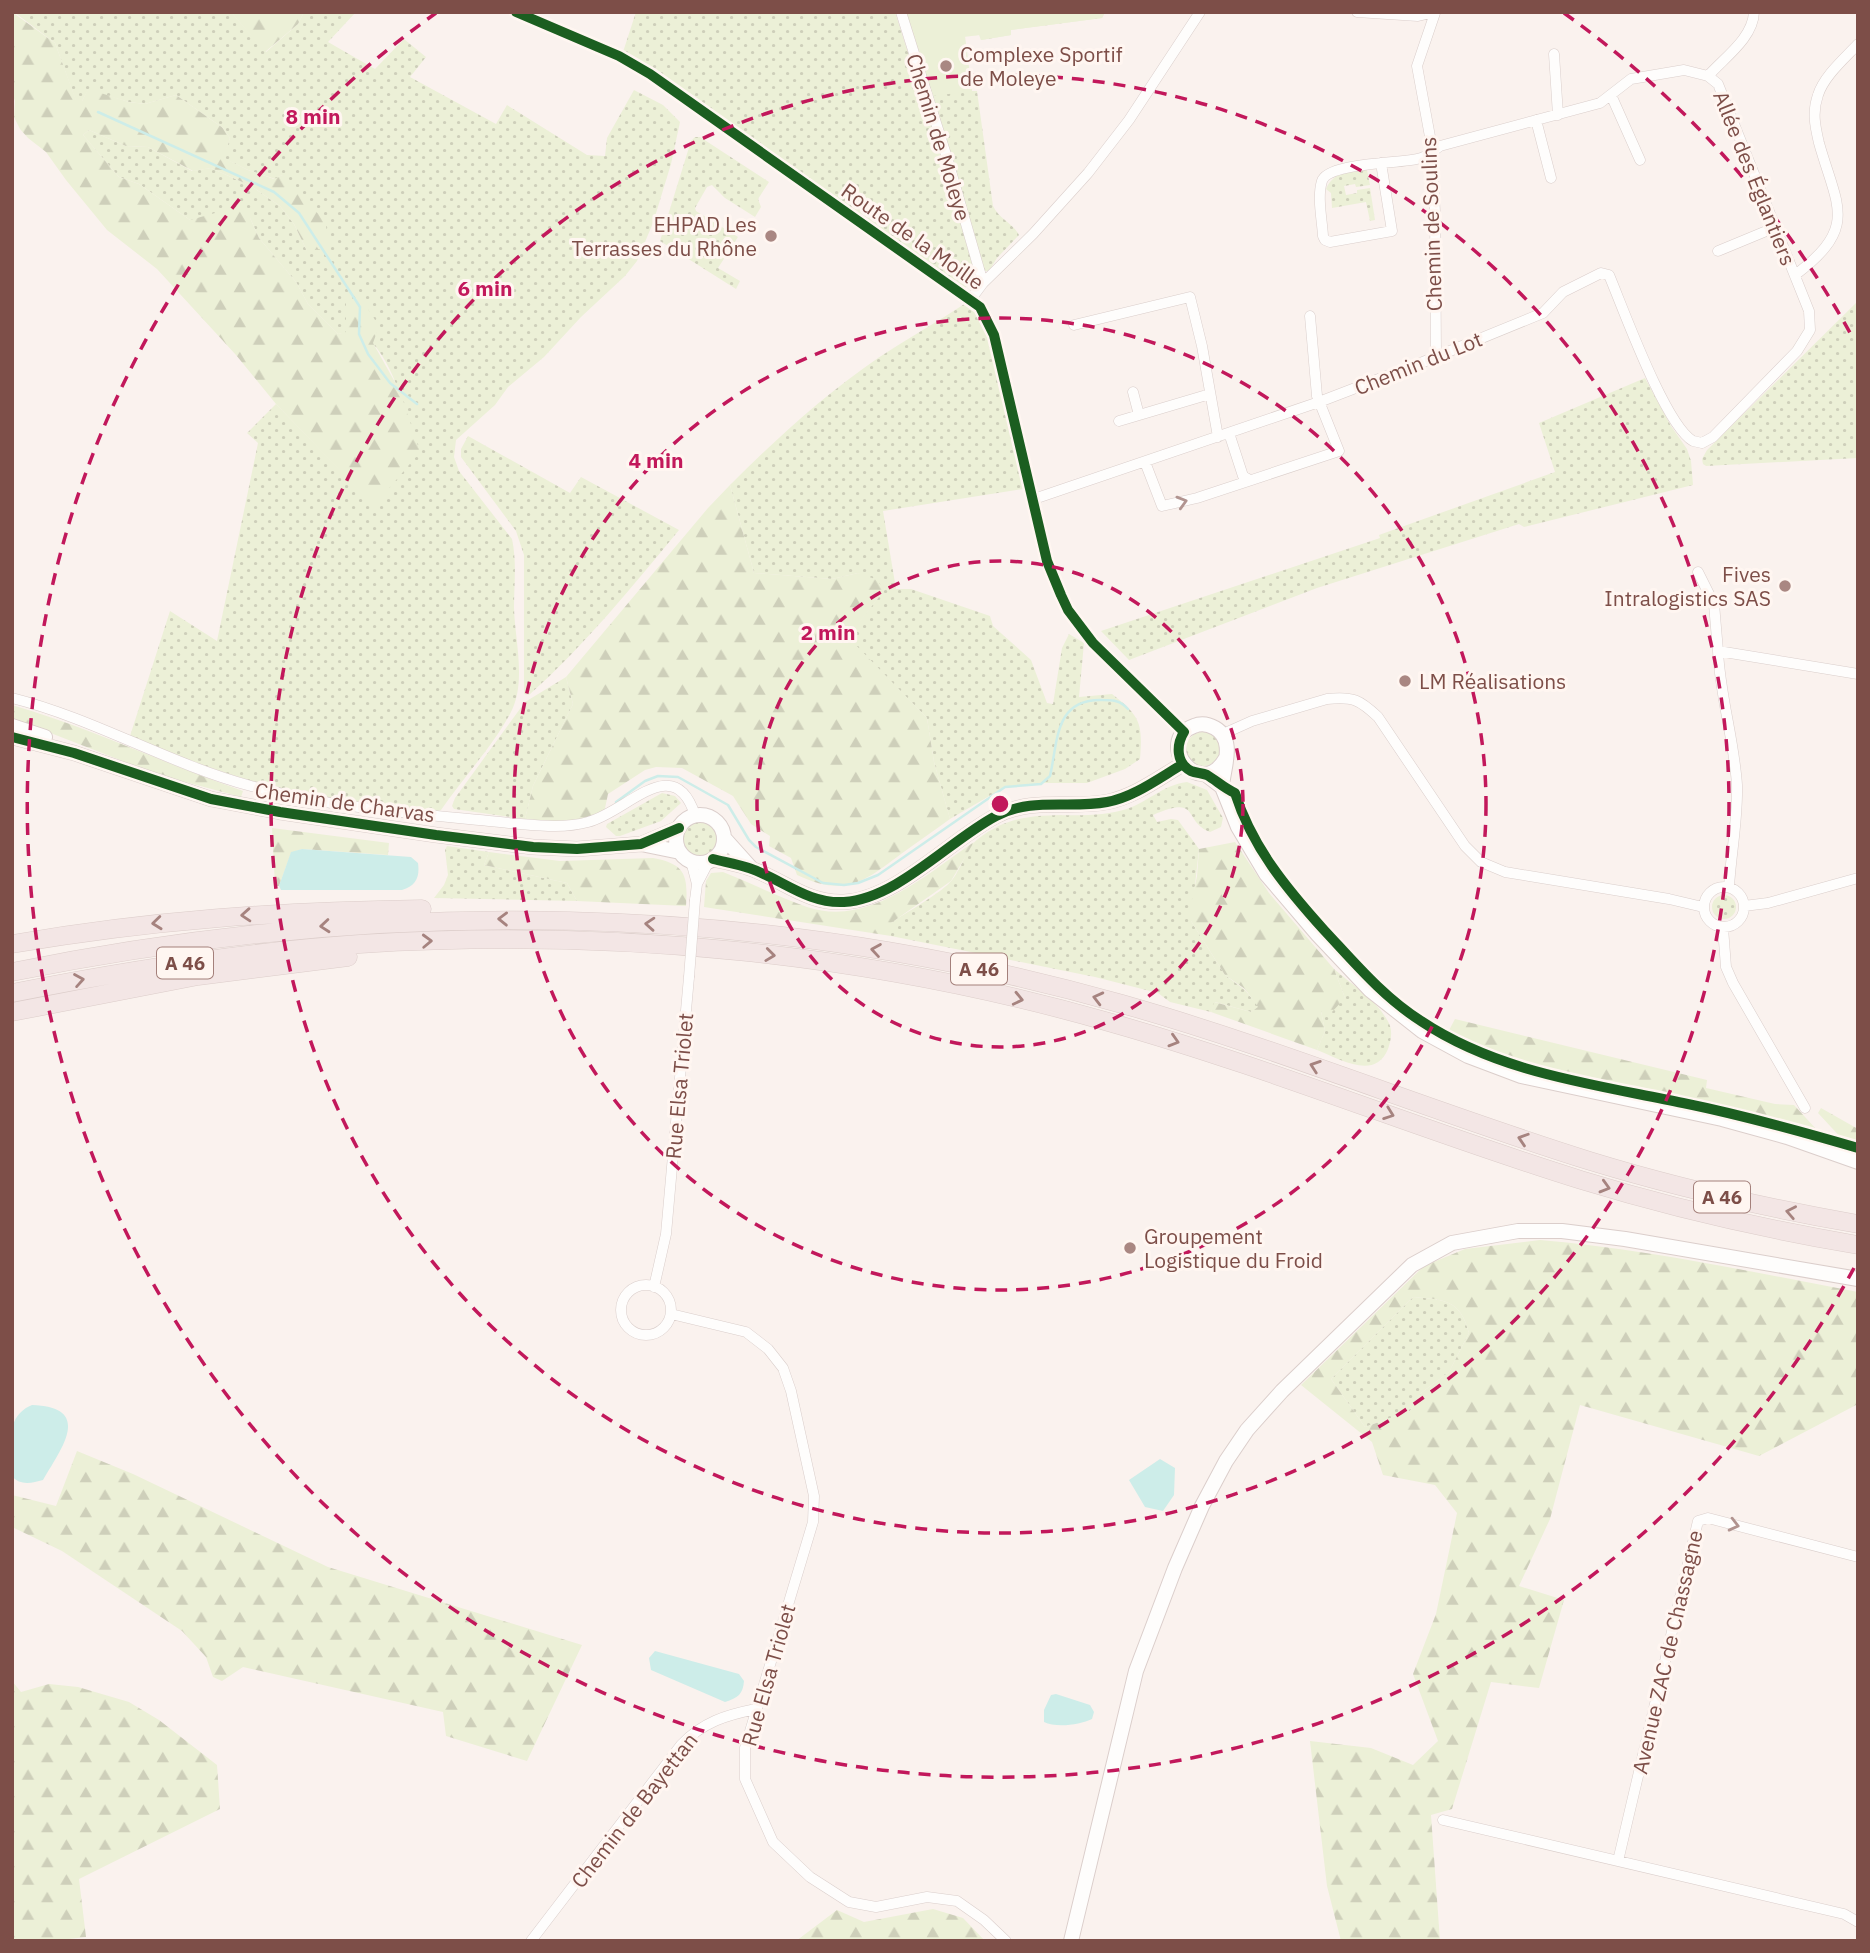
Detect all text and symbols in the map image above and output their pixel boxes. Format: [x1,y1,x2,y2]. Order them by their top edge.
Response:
place label: Complexe Sportif de Moleye [960,40,1123,92]
street label: Chemin de Moleye [900,50,978,224]
marker: Complexe Sportif de Moleye [938,58,954,74]
street label: Allée des Églantiers [1707,87,1803,269]
text: 8 min [286,102,340,130]
street label: Chemin de Soulins [1414,136,1448,312]
street label: Route de la Moille [836,176,990,296]
place label: EHPAD Les Terrasses du Rhône [572,210,757,262]
marker: EHPAD Les Terrasses du Rhône [763,228,779,244]
text: 6 min [458,274,512,302]
street label: Chemin du Lot [1350,325,1486,401]
text: 4 min [629,446,683,474]
one-way arrow [1176,496,1188,510]
place label: Fives Intralogistics SAS [1604,560,1771,612]
marker: Fives Intralogistics SAS [1777,578,1793,594]
text: 2 min [801,618,855,646]
place label: LM Réalisations [1419,667,1566,695]
marker: LM Réalisations [1397,673,1413,689]
street label: Chemin de Charvas [253,776,437,828]
centre of rings [988,792,1012,816]
one-way arrow [240,907,251,922]
one-way arrow [497,911,507,927]
one-way arrow [151,915,163,930]
one-way arrow [644,917,655,932]
one-way arrow [319,918,330,933]
one-way arrow [422,933,433,949]
one-way arrow [870,943,881,958]
road number: A 46 [157,948,213,979]
one-way arrow [764,948,776,963]
road number: A 46 [951,953,1007,984]
one-way arrow [73,973,85,988]
one-way arrow [1012,991,1024,1005]
one-way arrow [1092,992,1104,1006]
street label: Rue Elsa Triolet [659,1012,699,1160]
one-way arrow [1167,1033,1180,1047]
one-way arrow [1309,1060,1321,1074]
one-way arrow [1383,1106,1395,1120]
one-way arrow [1517,1133,1529,1147]
one-way arrow [1599,1179,1611,1194]
road number: A 46 [1694,1182,1750,1212]
one-way arrow [1785,1205,1797,1220]
place label: Groupement Logistique du Froid [1144,1222,1323,1274]
marker: Groupement Logistique du Froid [1122,1240,1138,1256]
one-way arrow [1727,1517,1739,1531]
street label: Avenue ZAC de Chassagne [1625,1527,1709,1777]
street label: Rue Elsa Triolet [734,1601,802,1749]
street label: Chemin de Bayettan [564,1726,704,1894]

